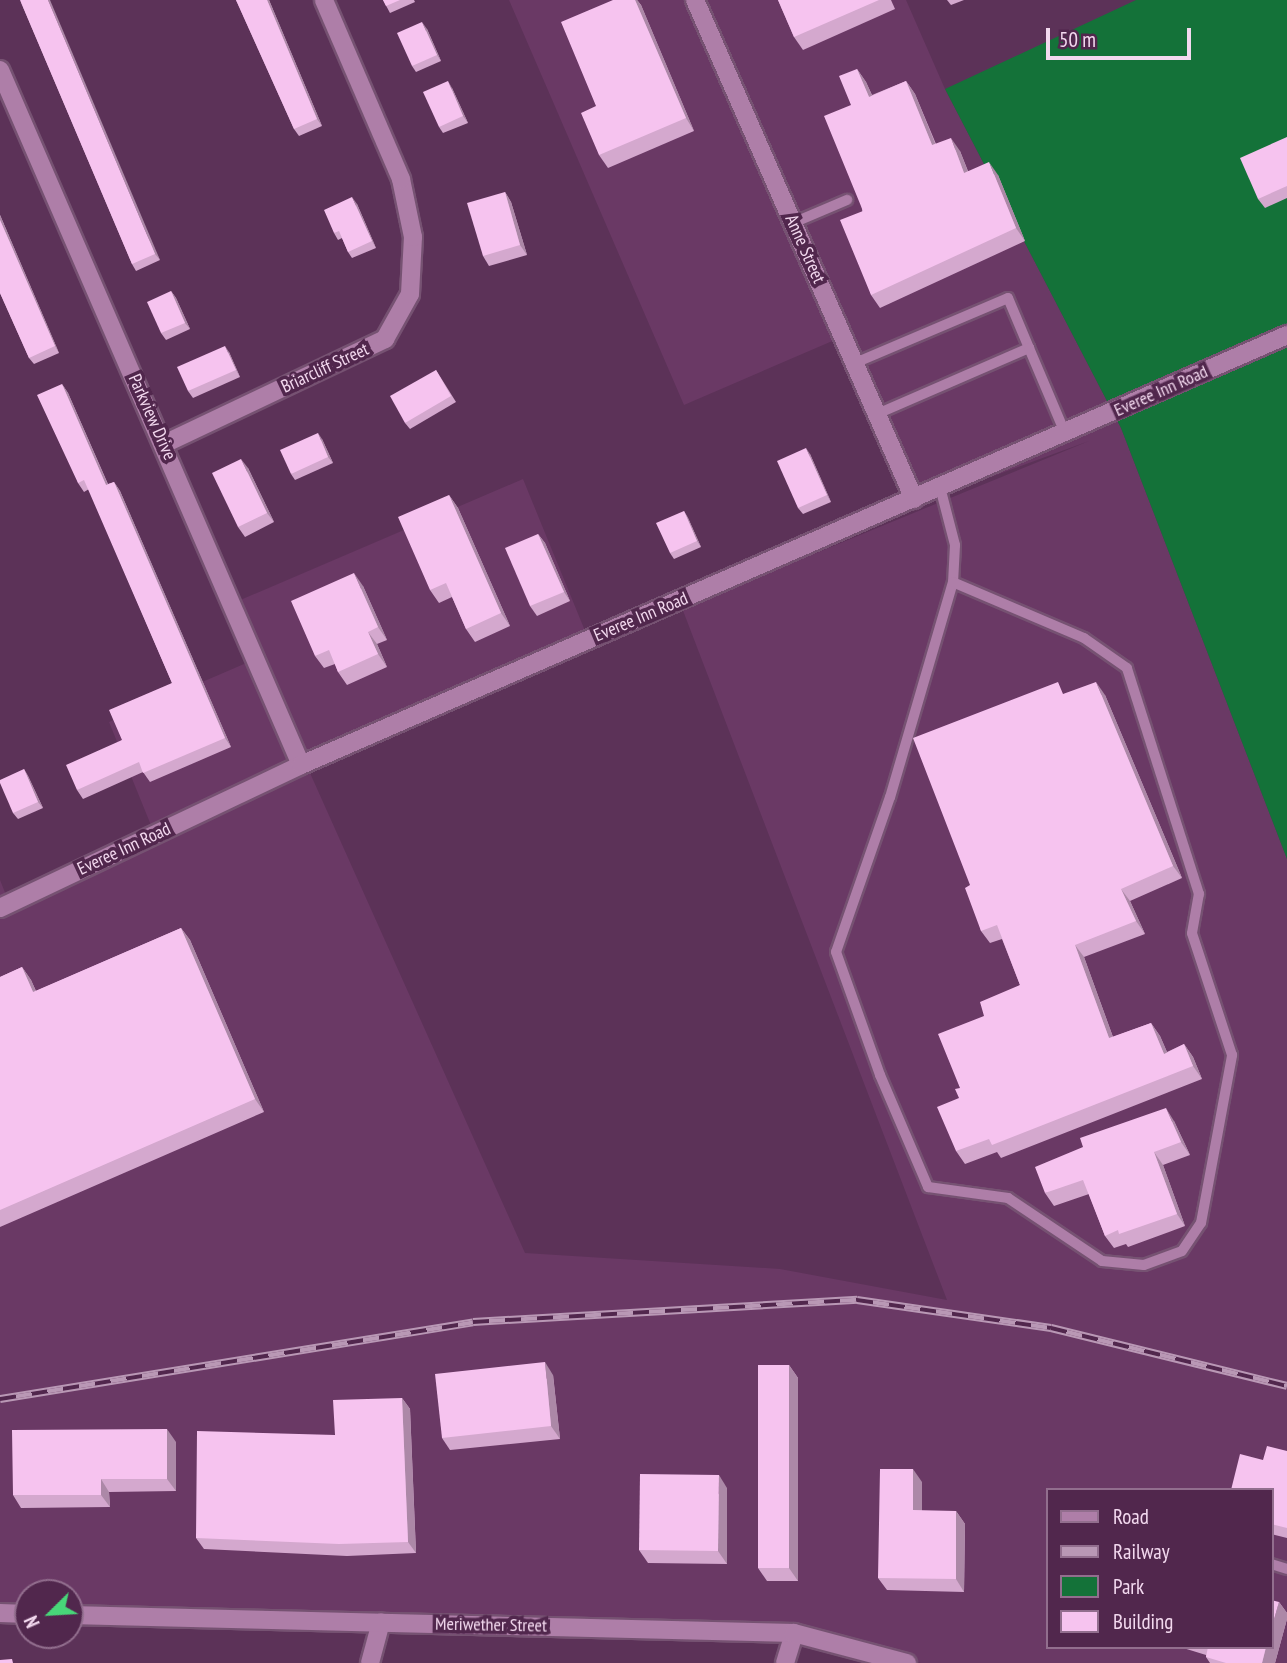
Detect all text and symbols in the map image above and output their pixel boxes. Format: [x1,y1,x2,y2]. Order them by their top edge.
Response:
scale bar [1049,14,1194,58]
text: 50 m [1059,26,1096,53]
street label: Anne Street [780,211,830,287]
street label: Briarcliff Street [278,338,372,398]
street label: Everee Inn Road [1111,361,1211,421]
street label: Parkview Drive [123,371,181,463]
street label: Everee Inn Road [591,587,691,647]
street label: Everee Inn Road [74,818,174,880]
legend [1046,1488,1273,1649]
text: Road [1113,1503,1149,1530]
text: Railway [1113,1538,1170,1565]
text: Park [1113,1573,1144,1600]
north arrow [14,1579,84,1649]
text: Building [1113,1608,1173,1635]
text: N [19,1612,45,1631]
street label: Meriwether Street [435,1613,547,1637]

